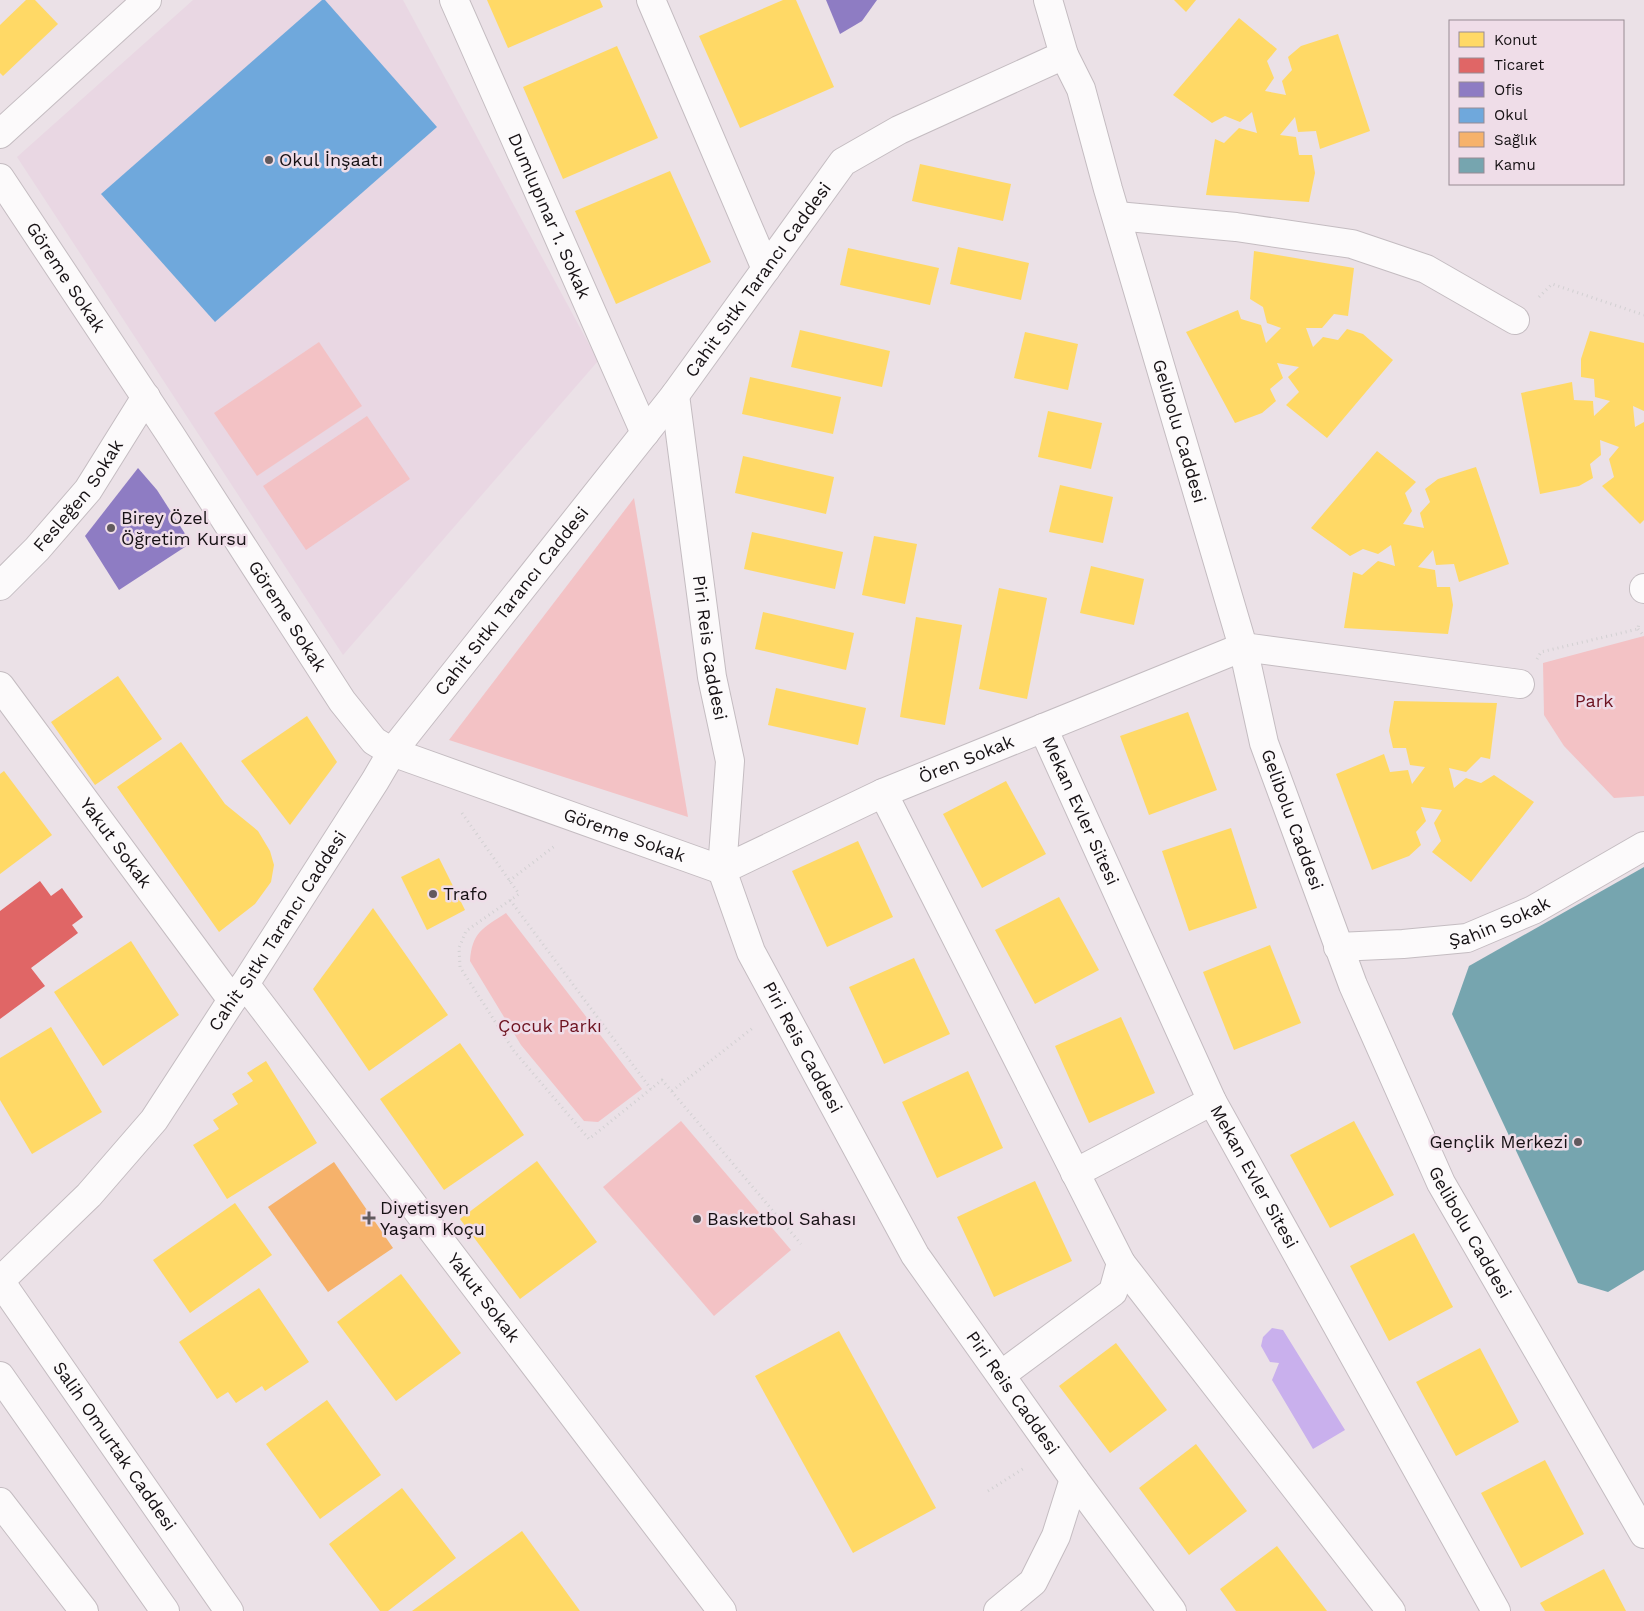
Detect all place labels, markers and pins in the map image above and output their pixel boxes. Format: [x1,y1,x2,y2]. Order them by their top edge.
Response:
place label: Okul İnşaatı [279,149,383,170]
marker: Okul İnşaatı [263,154,275,166]
place label: Birey Özel Öğretim Kursu [121,507,247,549]
marker: Birey Özel Öğretim Kursu [105,522,117,534]
place label: Trafo [443,883,487,904]
marker: Trafo [427,888,439,900]
place label: Gençlik Merkezi [1429,1131,1568,1152]
marker: Gençlik Merkezi [1572,1136,1584,1148]
place label: Diyetisyen Yaşam Koçu [380,1197,485,1239]
place label: Basketbol Sahası [707,1208,856,1229]
marker: Diyetisyen Yaşam Koçu [362,1211,376,1225]
marker: Basketbol Sahası [691,1213,703,1225]

